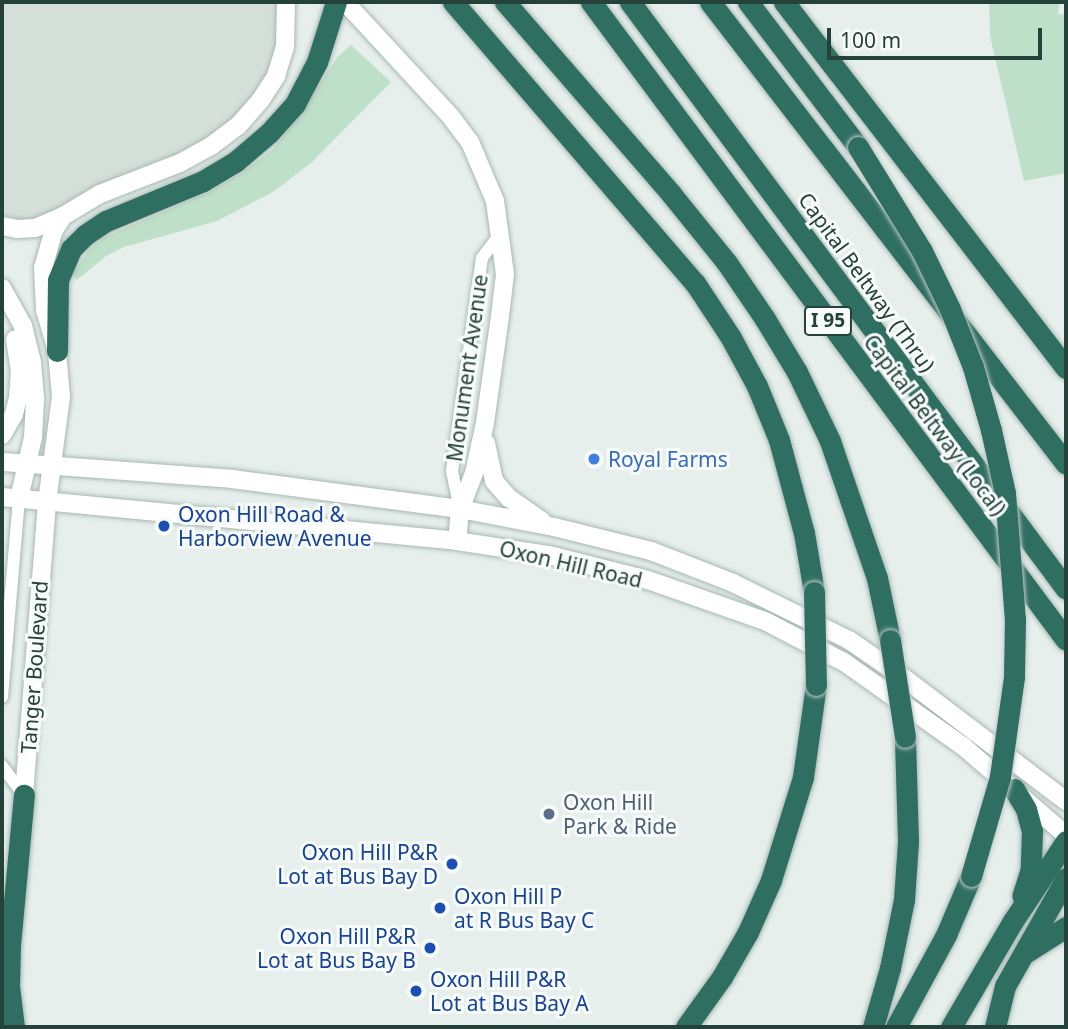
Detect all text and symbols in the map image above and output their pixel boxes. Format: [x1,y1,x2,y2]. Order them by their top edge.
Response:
scale bar [830,14,1045,58]
text: 100 m [840,26,901,54]
street label: Capital Beltway (Thru) [793,187,941,377]
street label: Monument Avenue [441,273,493,463]
road number: I 95 [804,306,852,336]
street label: Capital Beltway (Local) [859,330,1011,520]
place label: Royal Farms [608,446,728,472]
marker: Royal Farms [586,451,602,467]
place label: Oxon Hill Road & Harborview Avenue [178,501,372,551]
marker: Oxon Hill Road & Harborview Avenue [156,518,172,534]
street label: Oxon Hill Road [497,535,645,593]
street label: Tanger Boulevard [15,580,53,754]
place label: Oxon Hill Park & Ride [563,789,677,839]
marker: Oxon Hill Park & Ride [541,806,557,822]
place label: Oxon Hill P&R Lot at Bus Bay D [277,839,438,889]
marker: Oxon Hill P&R Lot at Bus Bay D [444,856,460,872]
place label: Oxon Hill P at R Bus Bay C [454,883,594,933]
marker: Oxon Hill P at R Bus Bay C [432,900,448,916]
place label: Oxon Hill P&R Lot at Bus Bay B [257,923,416,973]
marker: Oxon Hill P&R Lot at Bus Bay B [422,940,438,956]
place label: Oxon Hill P&R Lot at Bus Bay A [430,966,589,1016]
marker: Oxon Hill P&R Lot at Bus Bay A [408,983,424,999]

